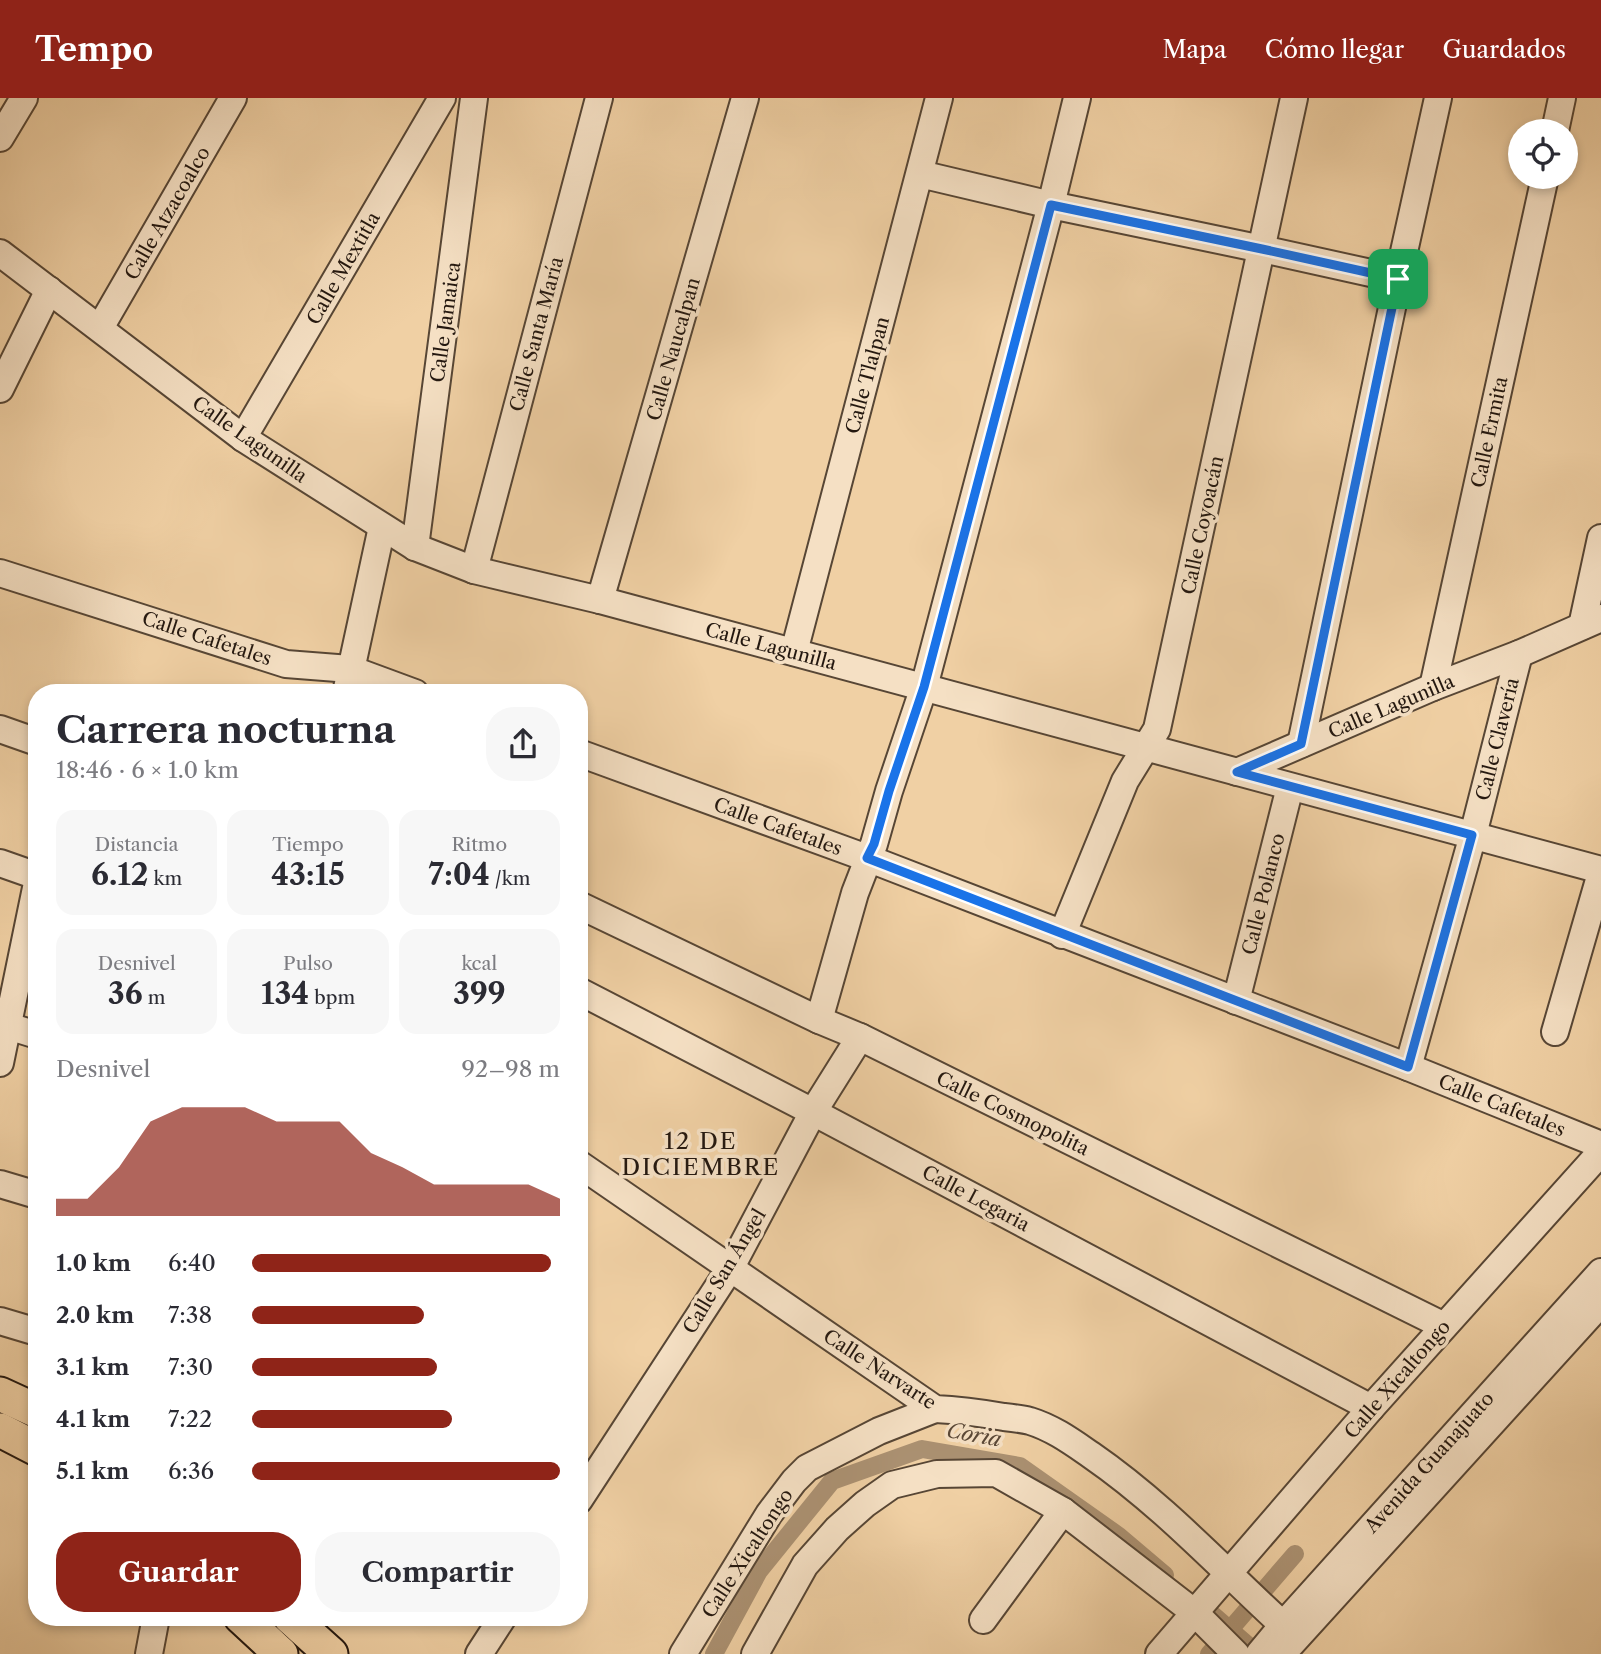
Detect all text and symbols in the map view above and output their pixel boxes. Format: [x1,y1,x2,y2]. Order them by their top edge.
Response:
text: Tempo [35,29,153,70]
text: Mapa [1162,35,1227,64]
text: Cómo llegar [1265,35,1404,64]
text: Guardados [1442,35,1566,64]
map controls [1508,119,1578,189]
button: locate [1508,119,1578,189]
street label: Calle Atzacoalco [120,142,215,284]
street label: Calle Mextitla [302,208,385,329]
pin [1368,249,1428,309]
street label: Calle Santa María [505,254,568,414]
street label: Calle Jamaica [426,260,465,384]
icon: arrive [1379,260,1417,298]
street label: Calle Naucalpan [642,275,705,423]
street label: Calle Tlalpan [841,314,894,436]
street label: Calle Ermita [1466,374,1512,490]
street label: Calle Lagunilla [188,391,312,488]
street label: Calle Coyoacán [1177,454,1228,596]
street label: Calle Cafetales [139,607,275,670]
street label: Calle Lagunilla [703,618,839,675]
street label: Calle Lagunilla [1325,670,1458,743]
street label: Calle Clavería [1471,675,1524,803]
text: Carrera nocturna [56,706,396,753]
button: share [486,707,560,781]
text: 18:46 · 6 × 1.0 km [56,756,239,784]
street label: Calle Cafetales [711,793,845,860]
street label: Calle Polanco [1237,831,1290,957]
text: Distancia [95,833,179,856]
text: Tiempo [272,833,344,856]
text: Ritmo [451,833,507,856]
text: 6.12 [91,856,149,893]
text: 43:15 [271,856,345,893]
text: 7:04 [428,856,490,893]
text: km [149,867,182,890]
text: /km [490,867,530,890]
text: Desnivel [98,952,176,975]
text: Pulso [283,952,333,975]
text: kcal [461,952,497,975]
text: 36 [108,975,143,1012]
text: 134 [261,975,309,1012]
text: 399 [453,975,506,1012]
text: m [143,986,165,1009]
text: bpm [309,986,355,1009]
text: Desnivel [56,1055,150,1083]
text: 92–98 m [462,1055,560,1083]
street label: Calle Cosmopolita [933,1066,1093,1160]
street label: Calle Cafetales [1435,1070,1569,1141]
district label: 12 DE DICIEMBRE [622,1127,780,1181]
street label: Calle Legaria [918,1160,1033,1236]
street label: Calle San Ángel [678,1204,771,1338]
text: 1.0 km [56,1249,131,1277]
text: 6:40 [168,1249,216,1277]
text: 2.0 km [56,1301,134,1329]
text: 7:38 [168,1301,212,1329]
street label: Calle Xicaltongo [1340,1315,1455,1443]
street label: Calle Narvarte [819,1324,941,1414]
text: 3.1 km [56,1353,130,1381]
text: 7:30 [168,1353,213,1381]
street label: Avenida Guanajuato [1359,1387,1499,1538]
text: 4.1 km [56,1405,130,1433]
text: 7:22 [168,1405,212,1433]
water label: Coria [945,1417,1004,1452]
text: 5.1 km [56,1457,129,1485]
text: 6:36 [168,1457,214,1485]
street label: Calle Xicaltongo [697,1484,798,1622]
button: Guardar [56,1532,301,1612]
button: Compartir [315,1532,560,1612]

